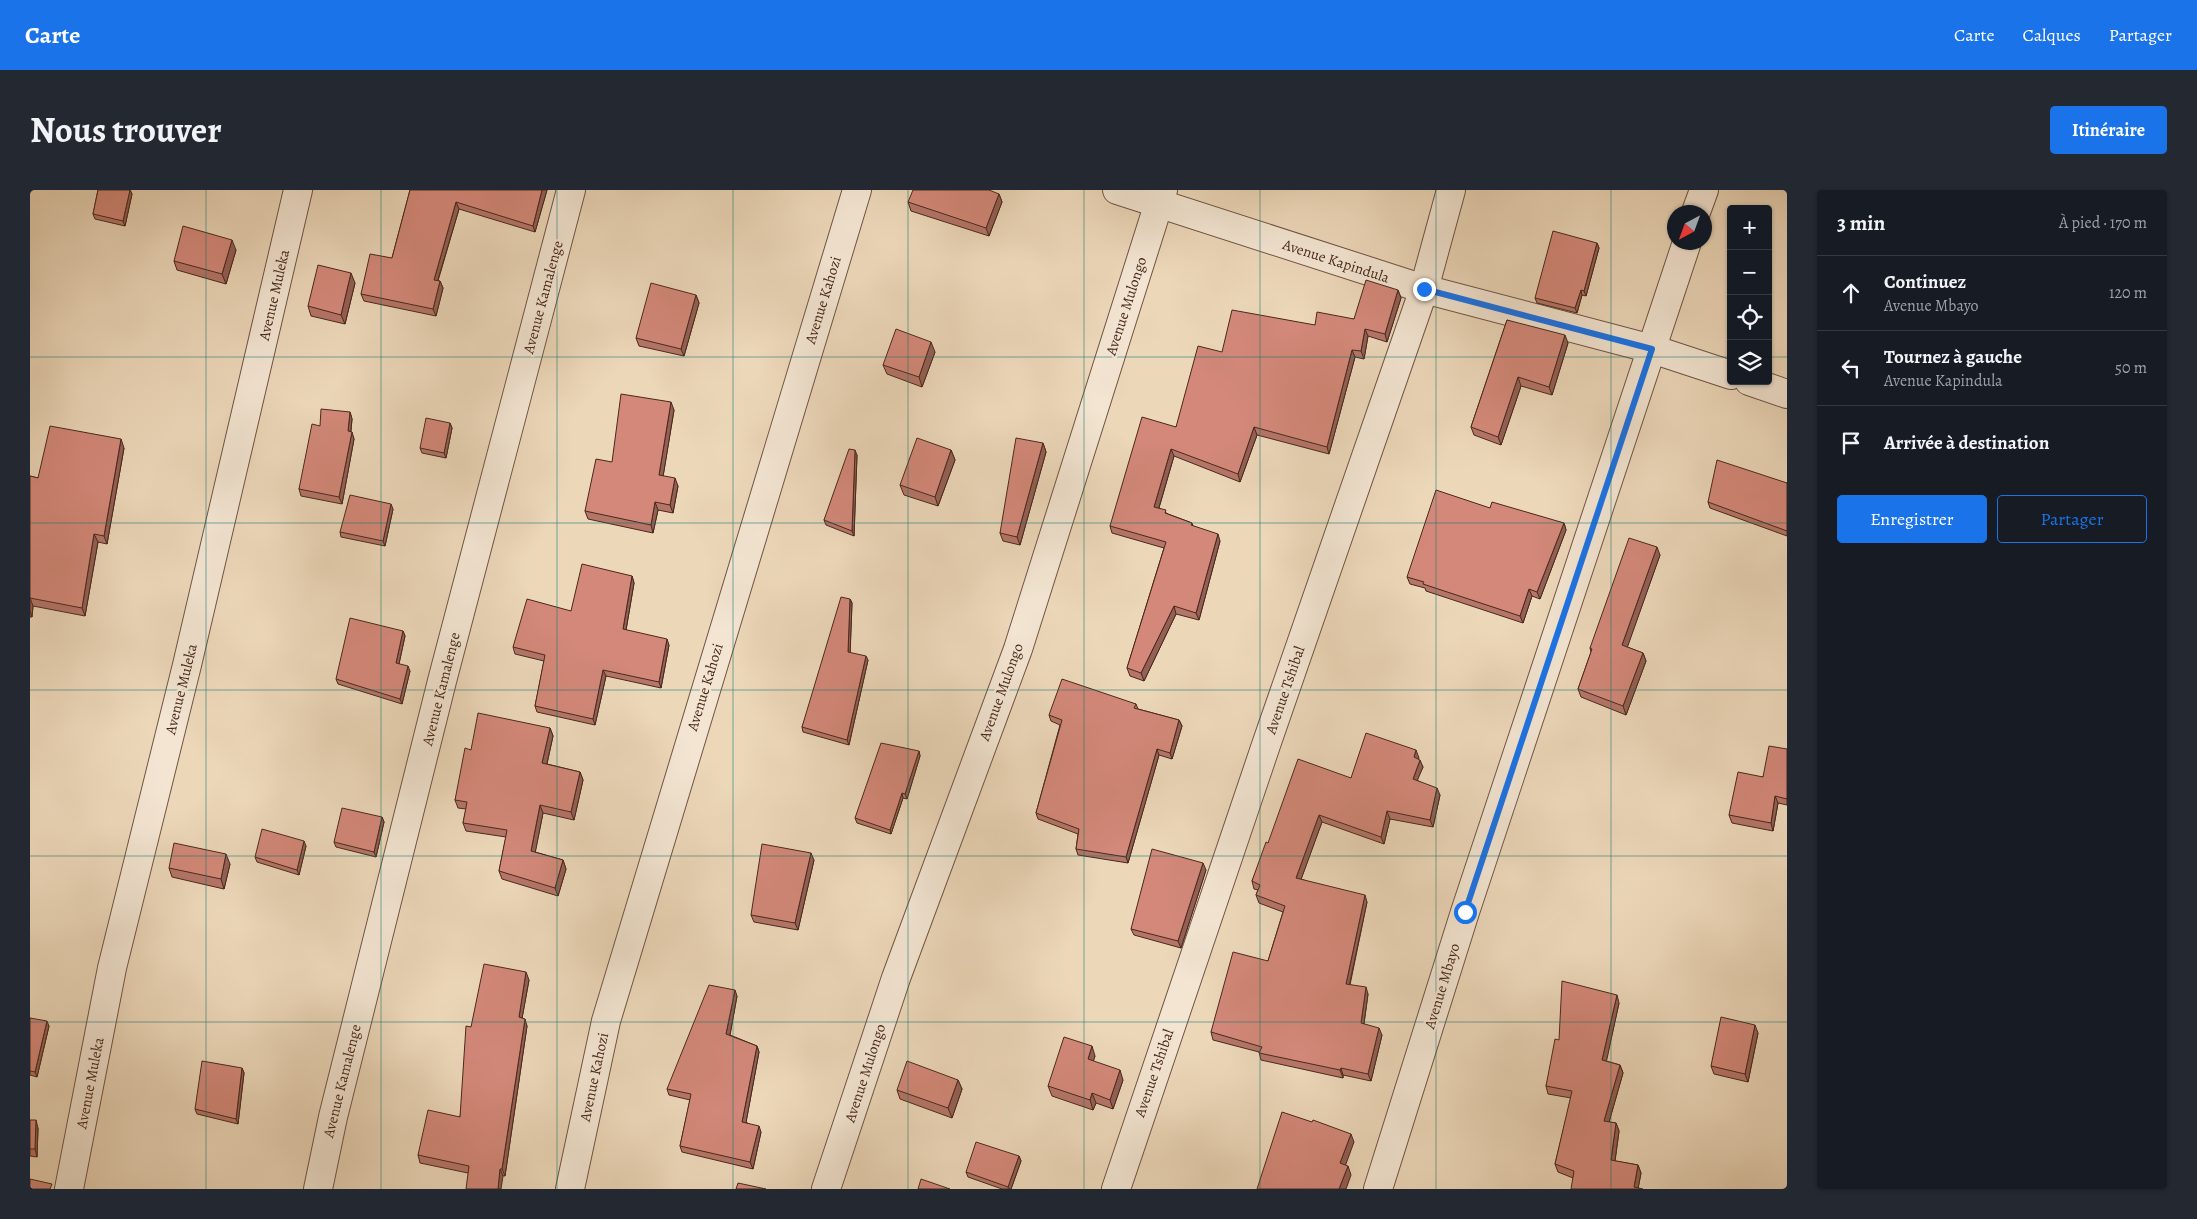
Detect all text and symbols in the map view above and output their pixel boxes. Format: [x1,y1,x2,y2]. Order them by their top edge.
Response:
text: Carte [25,19,80,51]
text: Carte [1954,23,1994,47]
text: Calques [2022,23,2081,47]
text: Partager [2109,23,2172,47]
text: Nous trouver [30,106,222,154]
button: Itinéraire [2050,106,2167,154]
north arrow [1667,205,1712,250]
map controls [1727,205,1772,385]
button: + [1727,205,1772,250]
text: 3 min [1837,209,1885,237]
text: À pied · 170 m [2059,212,2147,234]
street label: Avenue Kapindula [1279,234,1392,288]
street label: Avenue Kamalenge [518,238,568,357]
street label: Avenue Muleka [254,248,294,343]
button: − [1727,250,1772,295]
street label: Avenue Kahozi [800,254,846,347]
street label: Avenue Mulongo [1100,254,1151,359]
text: Continuez [1884,269,1966,295]
route end [1413,278,1436,301]
icon: ahead [1837,279,1865,307]
text: 120 m [2109,282,2147,304]
button: locate [1727,295,1772,340]
text: Avenue Mbayo [1884,295,1979,317]
button: layers [1727,340,1772,385]
text: Tournez à gauche [1884,344,2022,370]
icon: left [1837,354,1865,382]
text: 50 m [2115,357,2147,379]
text: Avenue Kapindula [1884,370,2003,392]
icon: arrive [1837,429,1865,457]
text: Arrivée à destination [1884,430,2049,456]
button: Enregistrer [1837,495,1987,543]
button: Partager [1997,495,2147,543]
street label: Avenue Kamalenge [417,630,465,749]
street label: Avenue Mulongo [974,640,1028,745]
street label: Avenue Kahozi [682,641,728,734]
street label: Avenue Muleka [160,642,202,737]
street label: Avenue Tshibal [1260,643,1310,738]
route start [1454,901,1477,924]
street label: Avenue Mbayo [1419,941,1465,1032]
street label: Avenue Mulongo [839,1021,890,1126]
street label: Avenue Kamalenge [318,1022,366,1141]
street label: Avenue Tshibal [1129,1026,1179,1121]
street label: Avenue Kahozi [575,1031,613,1124]
street label: Avenue Muleka [71,1036,109,1131]

